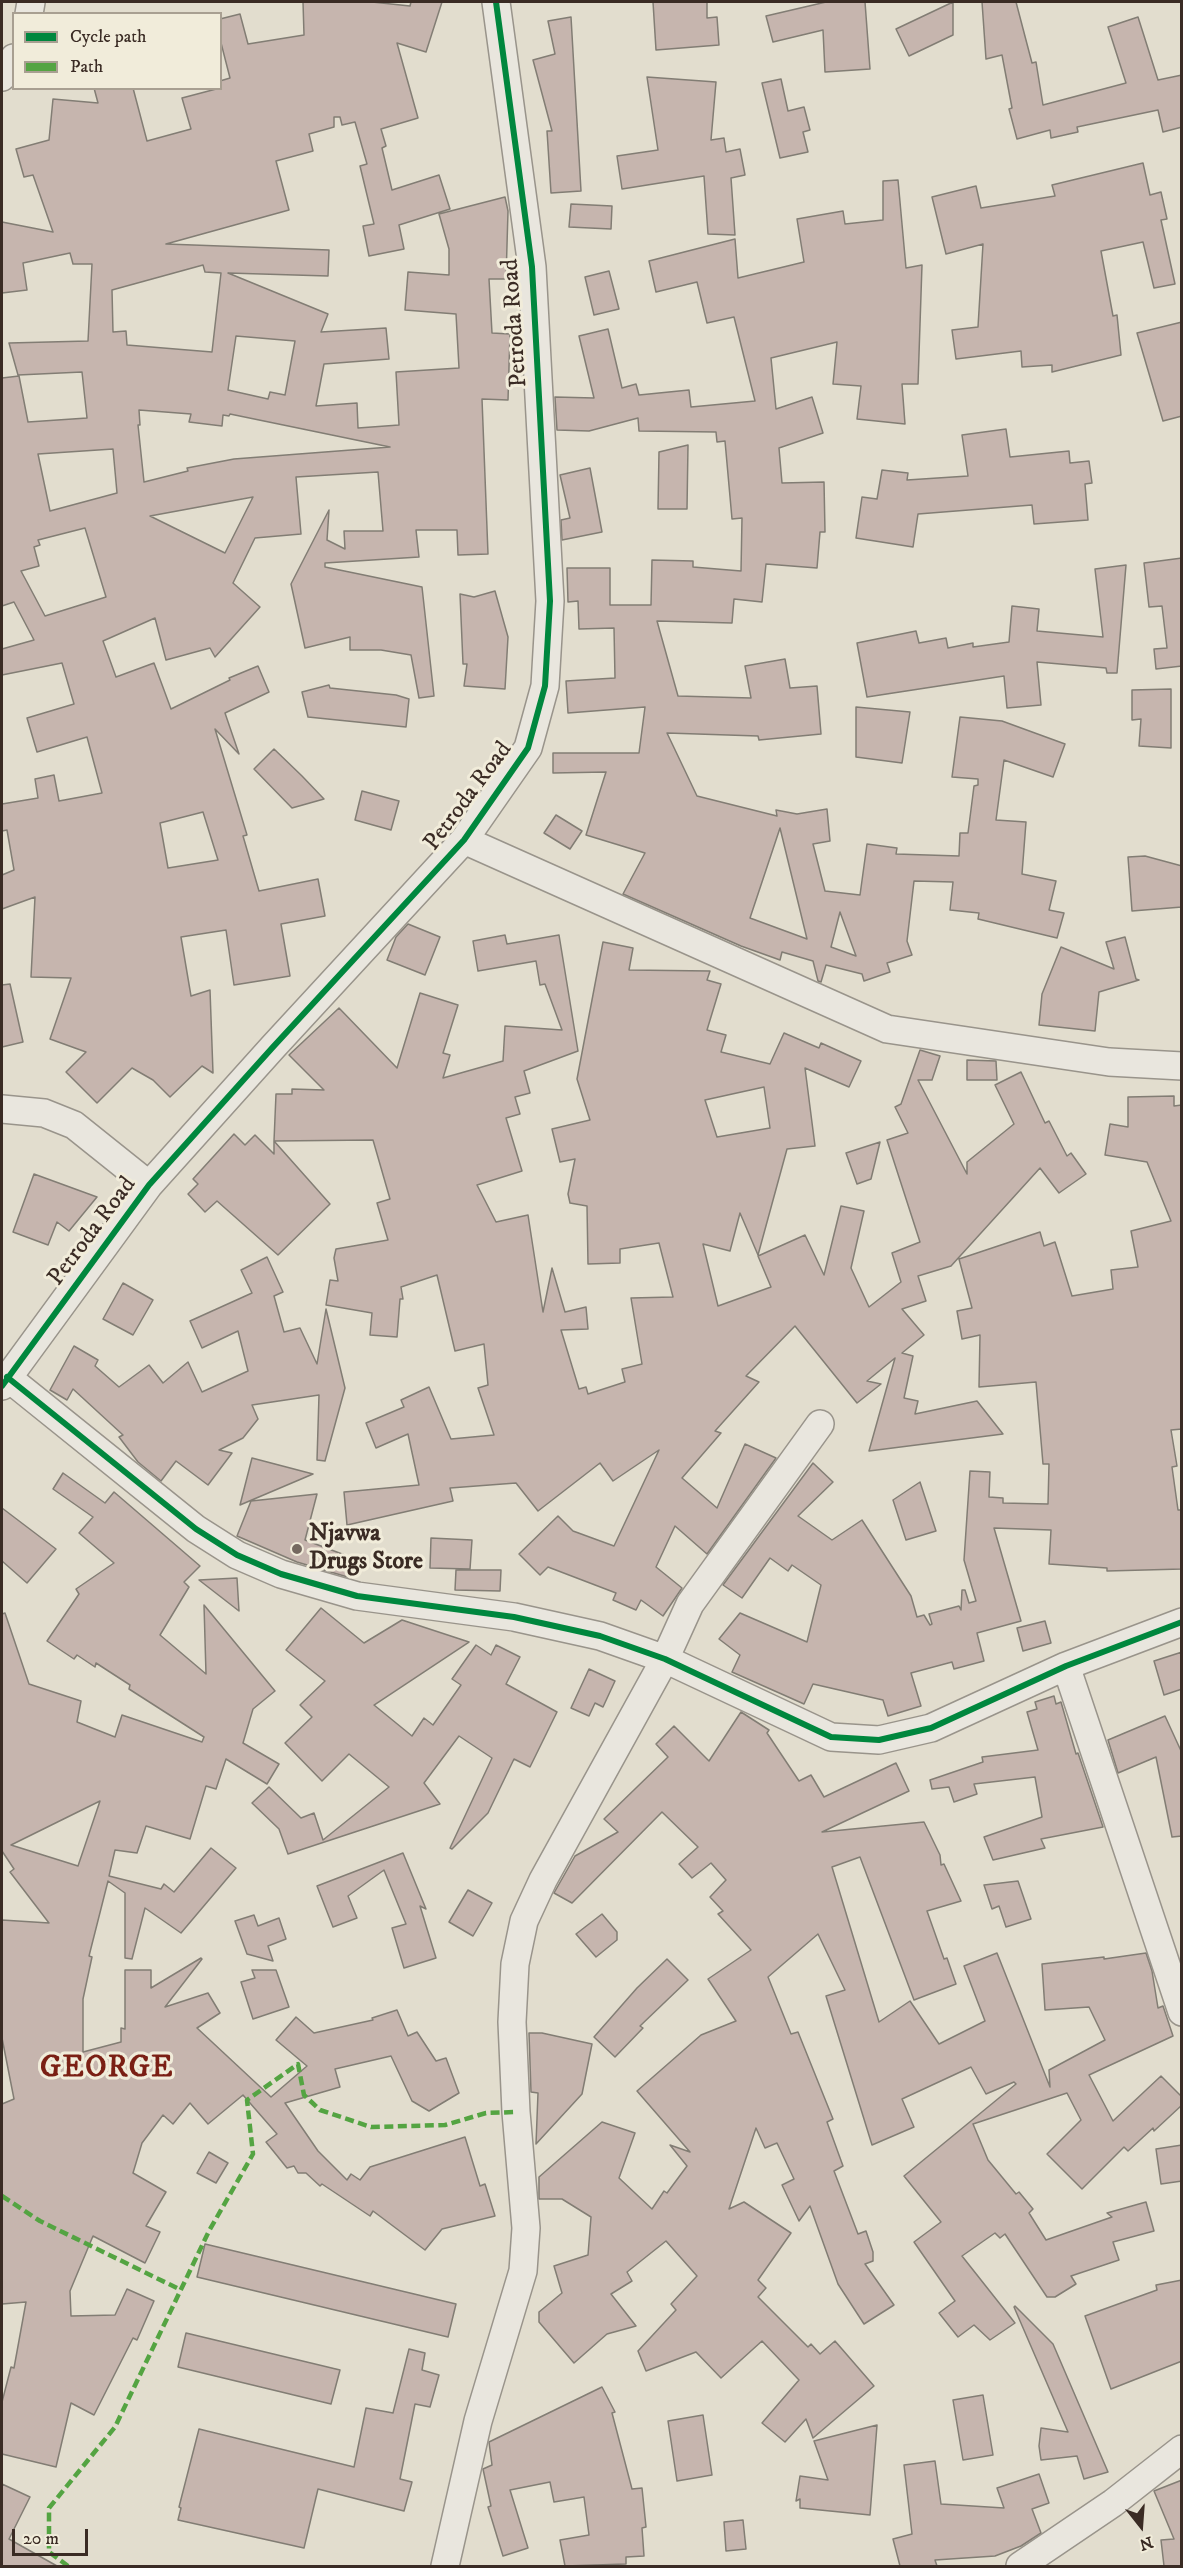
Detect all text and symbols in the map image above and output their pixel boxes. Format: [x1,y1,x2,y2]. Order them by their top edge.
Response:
legend [12,12,222,90]
text: Cycle path [70,26,147,48]
text: Path [70,56,103,78]
street label: Petroda Road [497,258,535,388]
street label: Petroda Road [419,737,519,857]
street label: Petroda Road [43,1172,143,1292]
place label: Njavwa Drugs Store [309,1521,423,1577]
marker: Njavwa Drugs Store [290,1542,304,1556]
district label: GEORGE [40,2052,174,2088]
north arrow [1111,2496,1171,2556]
scale bar [15,2517,92,2555]
text: 20 m [23,2528,59,2550]
text: N [1137,2532,1155,2555]

